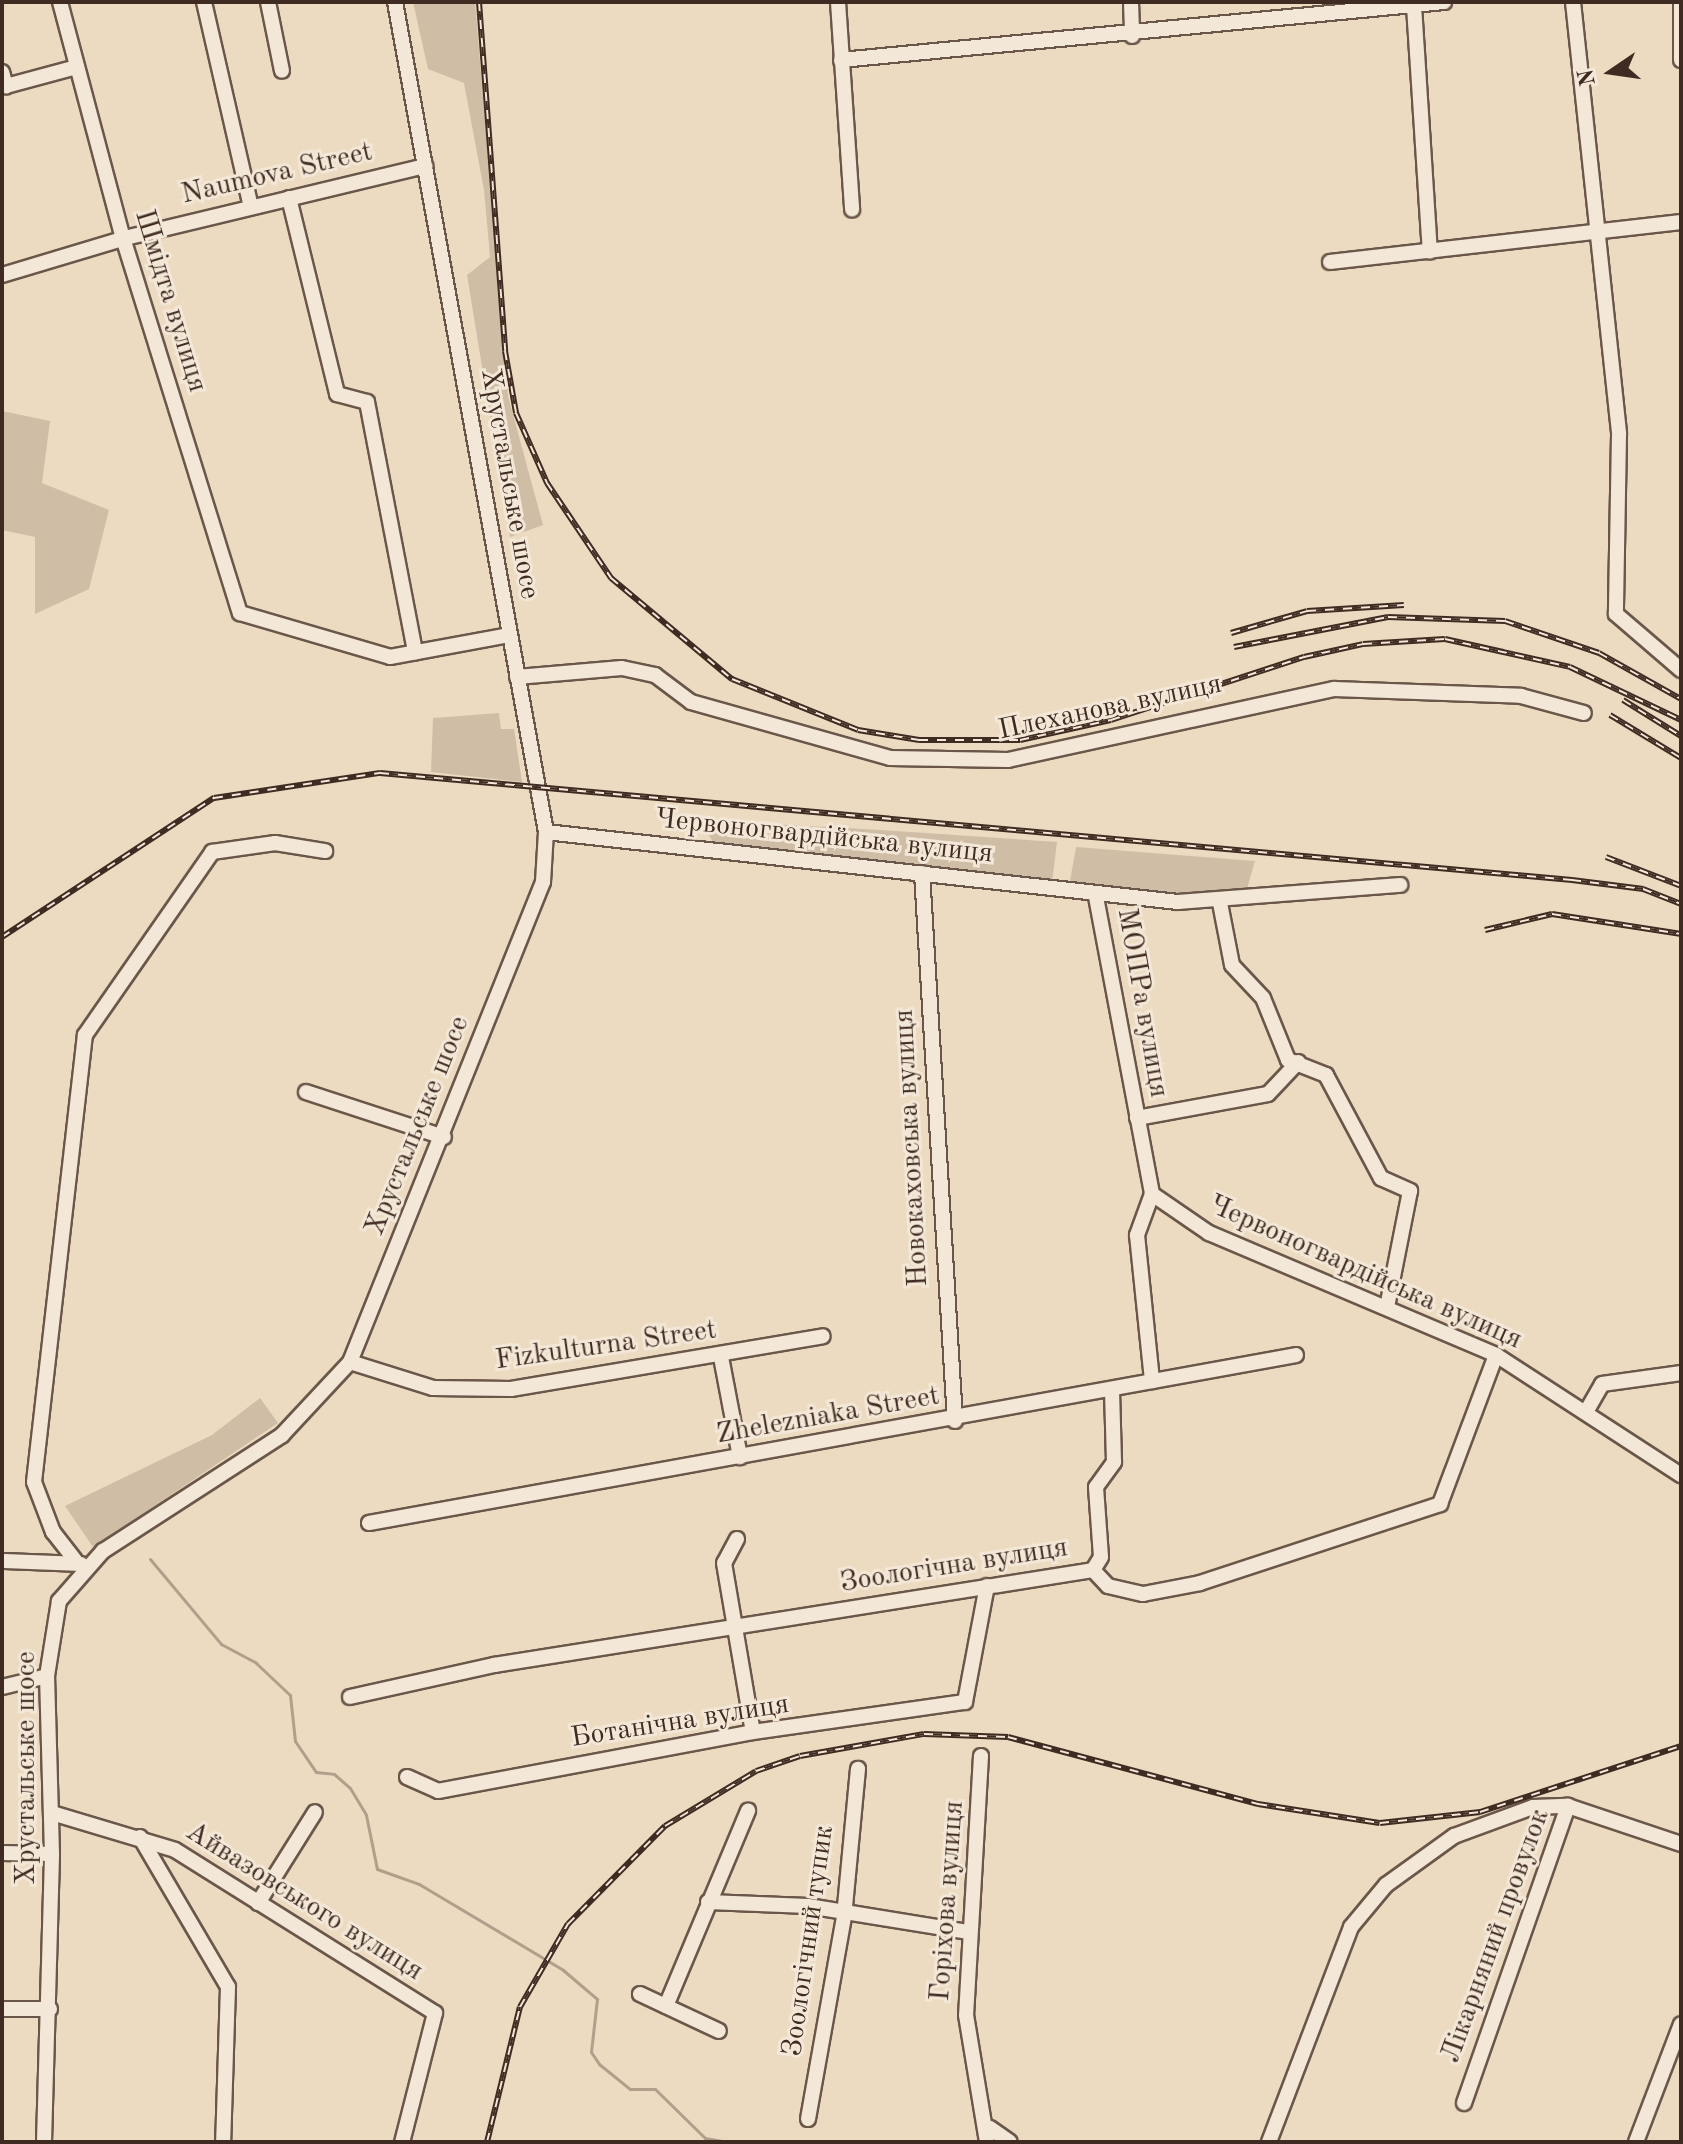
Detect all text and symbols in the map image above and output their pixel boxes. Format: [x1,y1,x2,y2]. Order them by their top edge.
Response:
north arrow [1571,32,1651,112]
text: N [1575,67,1600,88]
street label: Naumova Street [178,136,376,212]
street label: Шмідта вулиця [126,206,214,396]
street label: Хрустальське шосе [472,366,546,602]
street label: Плеханова вулиця [995,668,1225,748]
street label: Червоногвардійська вулиця [654,803,994,871]
street label: МОПРа вулиця [1109,906,1175,1100]
street label: Новокаховська вулиця [888,1008,936,1288]
street label: Хрустальське шосе [359,1011,477,1241]
street label: Червоногвардійська вулиця [1203,1189,1527,1357]
street label: Fizkulturna Street [493,1314,719,1378]
street label: Zhelezniaka Street [714,1380,942,1452]
street label: Зоологічна вулиця [838,1531,1070,1601]
street label: Хрустальське шосе [10,1651,44,1885]
street label: Ботанічна вулиця [568,1688,792,1756]
street label: Горіхова вулиця [924,1800,972,2002]
street label: Лікарняний провулок [1434,1805,1558,2067]
street label: Айвазовського вулиця [179,1815,429,1989]
street label: Зоологічний тупик [776,1823,842,2059]

